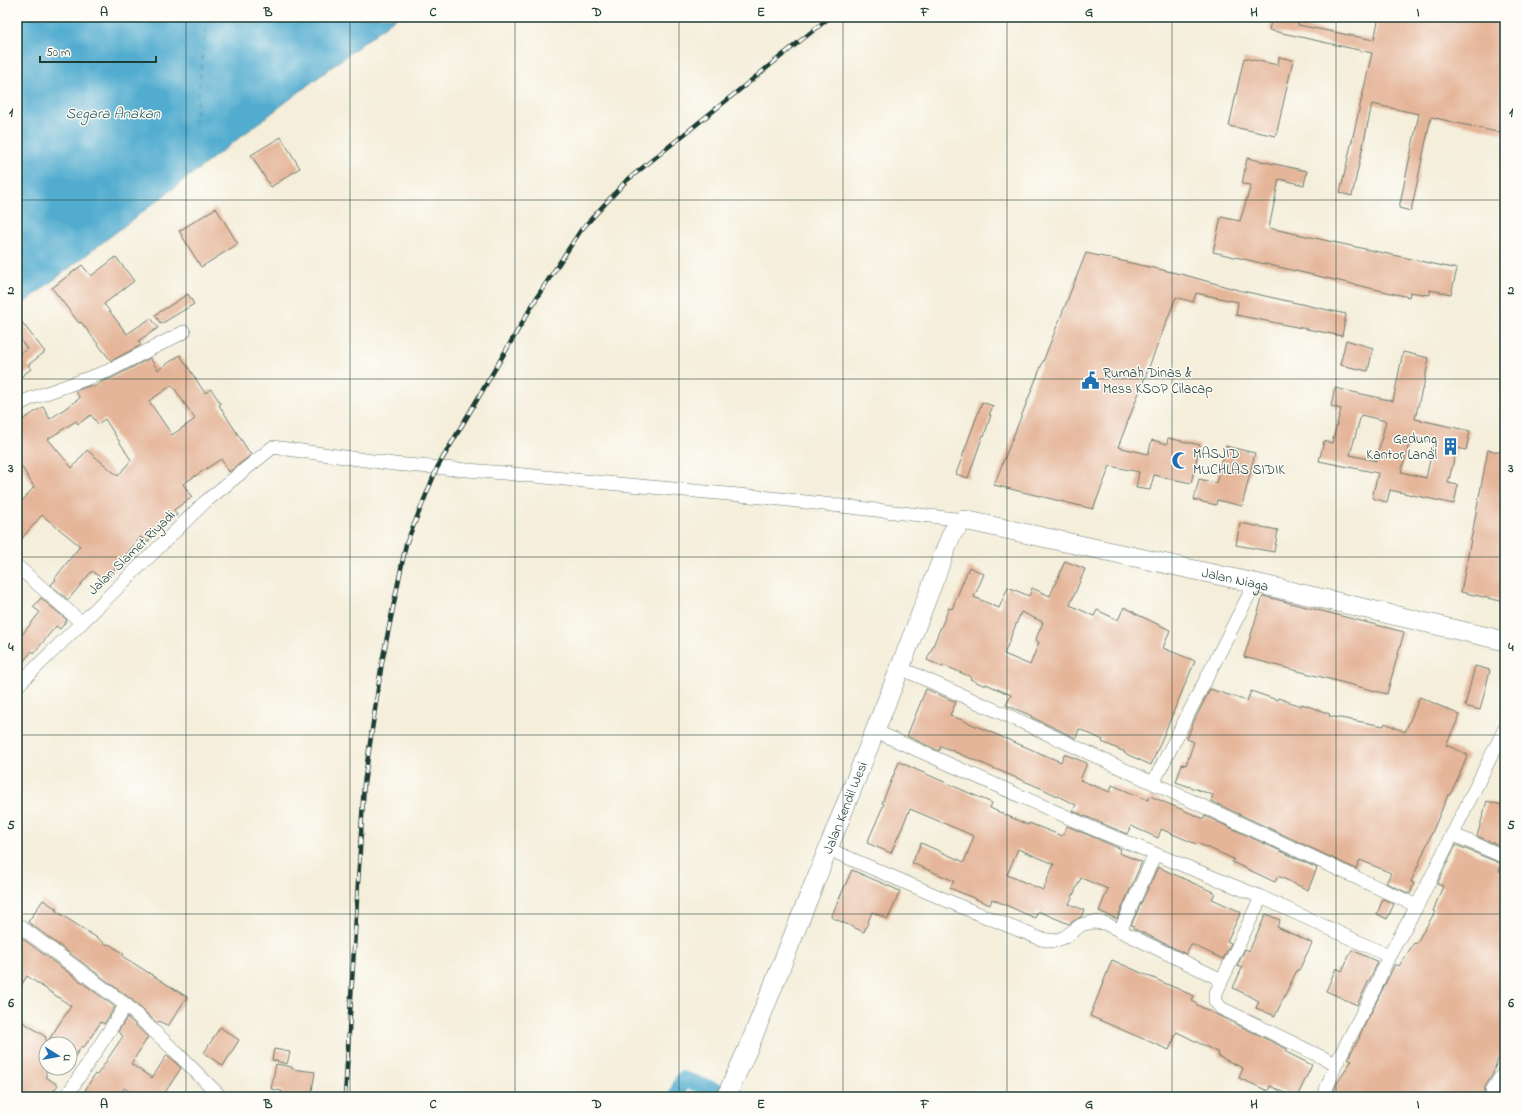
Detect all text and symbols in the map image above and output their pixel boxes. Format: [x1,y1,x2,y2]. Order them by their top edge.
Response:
text: A [100,3,108,22]
text: B [263,3,273,22]
text: C [429,3,437,22]
text: D [591,3,602,22]
text: E [757,3,765,22]
text: F [920,3,930,22]
text: G [1085,3,1093,22]
text: H [1250,3,1258,22]
text: I [1416,3,1420,22]
scale bar [40,38,156,64]
text: 50 m [46,44,70,62]
text: 1 [9,103,14,122]
water label: Segara Anakan [66,103,161,126]
text: 1 [1509,103,1514,122]
text: 2 [7,281,15,300]
text: 2 [1507,281,1515,300]
place label: Rumah Dinas & Mess KSOP Cilacap [1103,363,1213,400]
public building icon: Rumah Dinas & Mess KSOP Cilacap [1080,370,1100,390]
place label: Gedung Kantor Lanal [1366,429,1437,466]
building icon: Gedung Kantor Lanal [1440,436,1460,456]
place label: MASJID MUCHLAS SIDIK [1193,444,1285,481]
mosque icon: MASJID MUCHLAS SIDIK [1170,451,1190,471]
text: 3 [7,459,14,478]
text: 3 [1507,459,1514,478]
street label: Jalan Slamet Riyadi [83,506,181,601]
street label: Jalan Niaga [1200,563,1271,598]
text: 4 [7,638,14,657]
text: 4 [1507,638,1514,657]
street label: Jalan Kendil Wesi [818,759,874,857]
text: 5 [7,816,15,835]
text: 5 [1507,816,1515,835]
text: 6 [7,994,14,1013]
text: 6 [1507,994,1514,1013]
north arrow [38,1036,78,1076]
text: U [58,1053,75,1063]
text: A [100,1095,108,1114]
text: B [263,1095,273,1114]
text: C [429,1095,437,1114]
text: D [591,1095,602,1114]
text: E [757,1095,765,1114]
text: F [920,1095,930,1114]
text: G [1085,1095,1093,1114]
text: H [1250,1095,1258,1114]
text: I [1416,1095,1420,1114]

